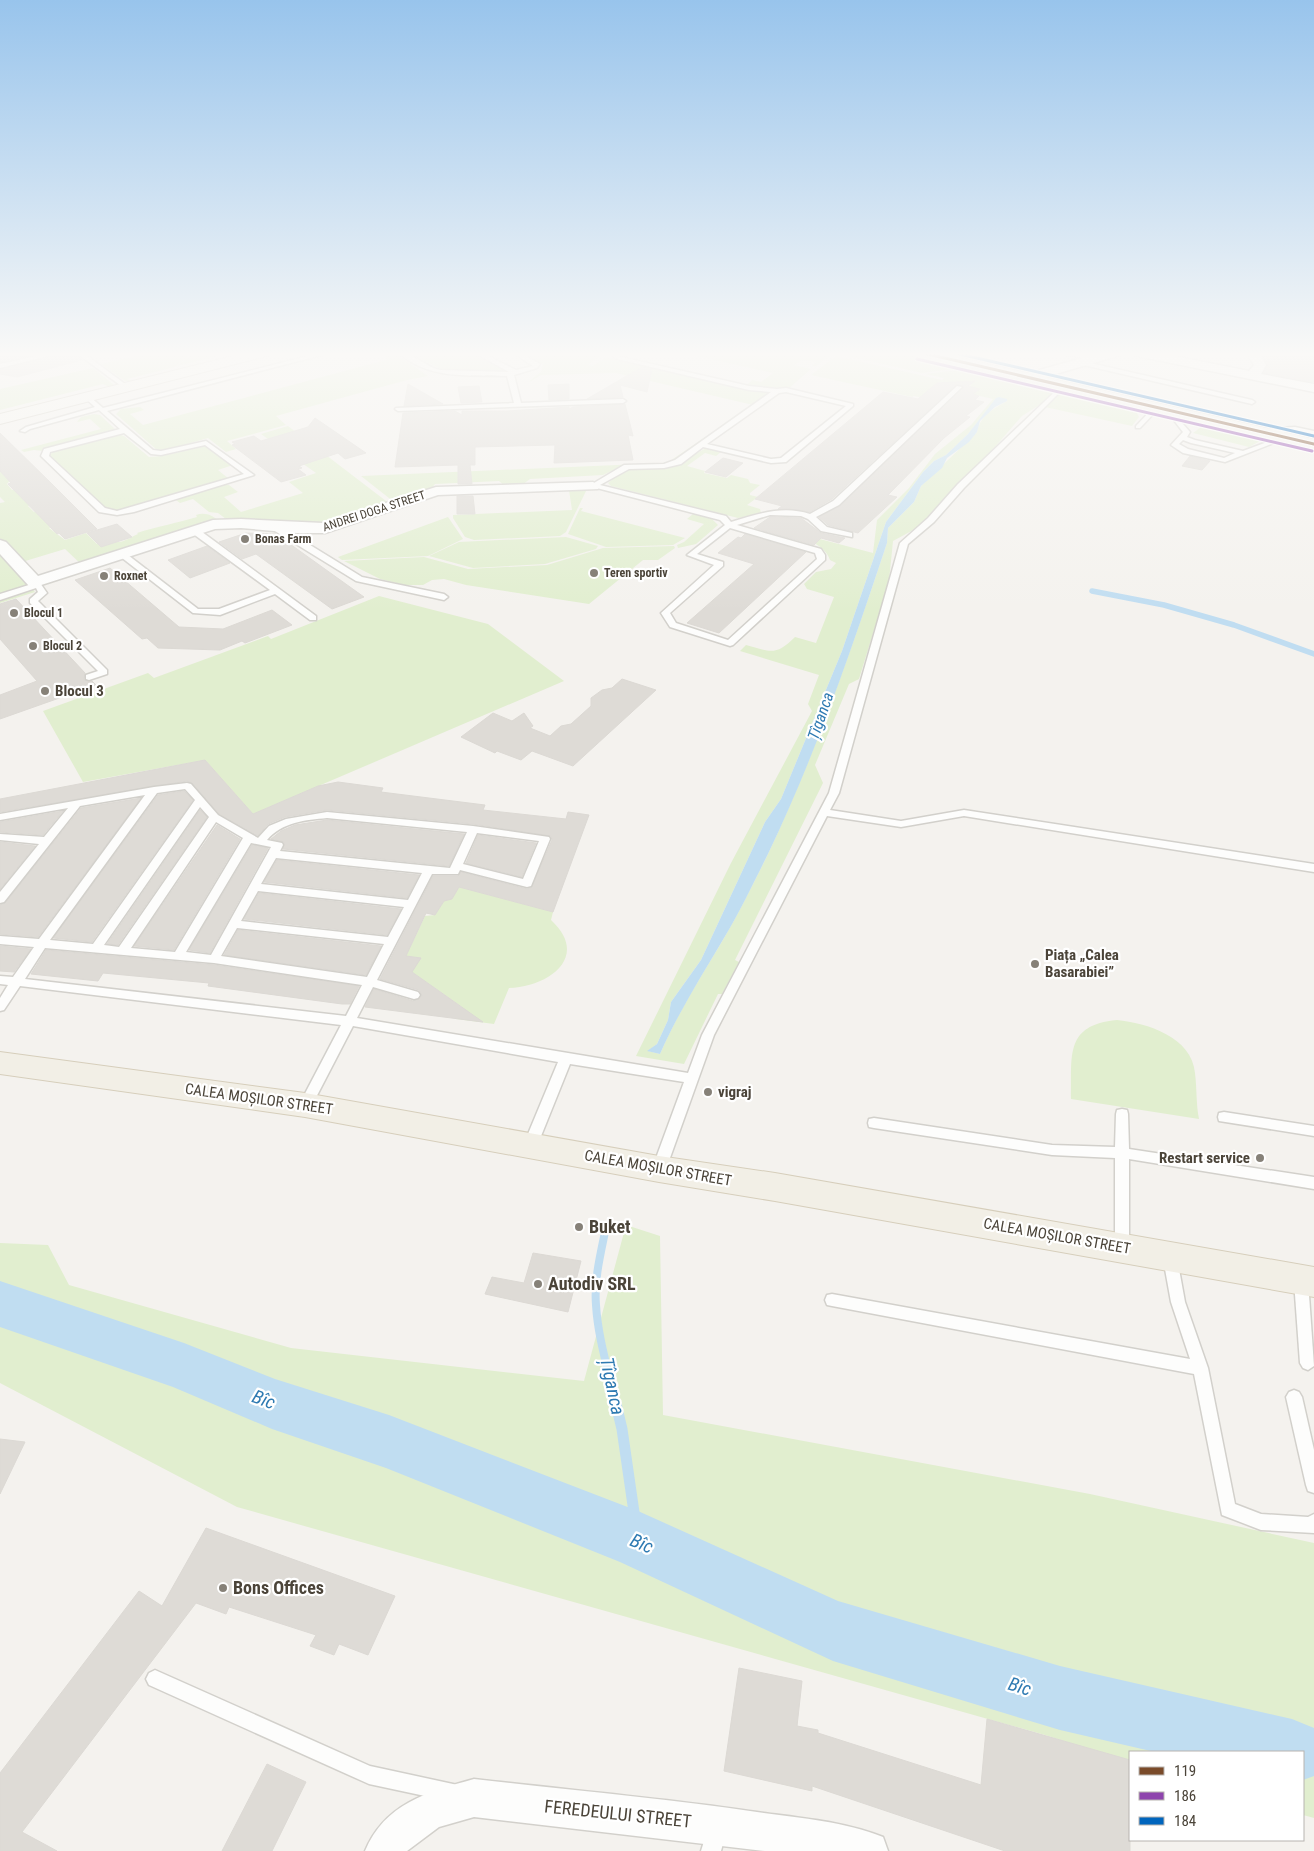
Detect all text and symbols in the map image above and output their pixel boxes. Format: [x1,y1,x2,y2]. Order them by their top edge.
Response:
street label: ANDREI DOGA STREET [321,488,427,534]
place label: Bonas Farm [255,532,312,546]
marker: Bonas Farm [239,533,251,545]
place label: Teren sportiv [604,566,668,580]
marker: Teren sportiv [588,567,600,579]
place label: Roxnet [114,569,148,583]
marker: Roxnet [98,570,110,582]
place label: Blocul 1 [24,606,63,620]
marker: Blocul 1 [8,607,20,619]
place label: Blocul 2 [43,639,82,653]
marker: Blocul 2 [27,640,39,652]
place label: Blocul 3 [55,682,104,700]
marker: Blocul 3 [39,685,51,697]
water label: Țîganca [804,690,838,743]
place label: Piața „Calea Basarabiei” [1045,946,1119,981]
marker: Piața „Calea Basarabiei” [1029,958,1041,970]
street label: CALEA MOȘILOR STREET [184,1080,334,1118]
place label: vigraj [718,1083,752,1101]
marker: vigraj [702,1086,714,1098]
street label: CALEA MOȘILOR STREET [583,1146,733,1190]
place label: Restart service [1159,1149,1250,1167]
marker: Restart service [1254,1152,1266,1164]
street label: CALEA MOȘILOR STREET [982,1214,1132,1258]
place label: Buket [589,1216,631,1237]
marker: Buket [573,1221,585,1233]
place label: Autodiv SRL [548,1273,636,1294]
marker: Autodiv SRL [532,1278,544,1290]
water label: Țîganca [595,1355,630,1417]
water label: Bîc [249,1385,279,1414]
water label: Bîc [627,1528,657,1559]
place label: Bons Offices [233,1577,324,1598]
marker: Bons Offices [217,1582,229,1594]
water label: Bîc [1006,1672,1035,1701]
legend [1129,1751,1304,1841]
text: 119 [1174,1762,1196,1780]
text: 186 [1174,1787,1196,1805]
street label: FEREDEULUI STREET [543,1795,693,1832]
text: 184 [1174,1812,1196,1830]

